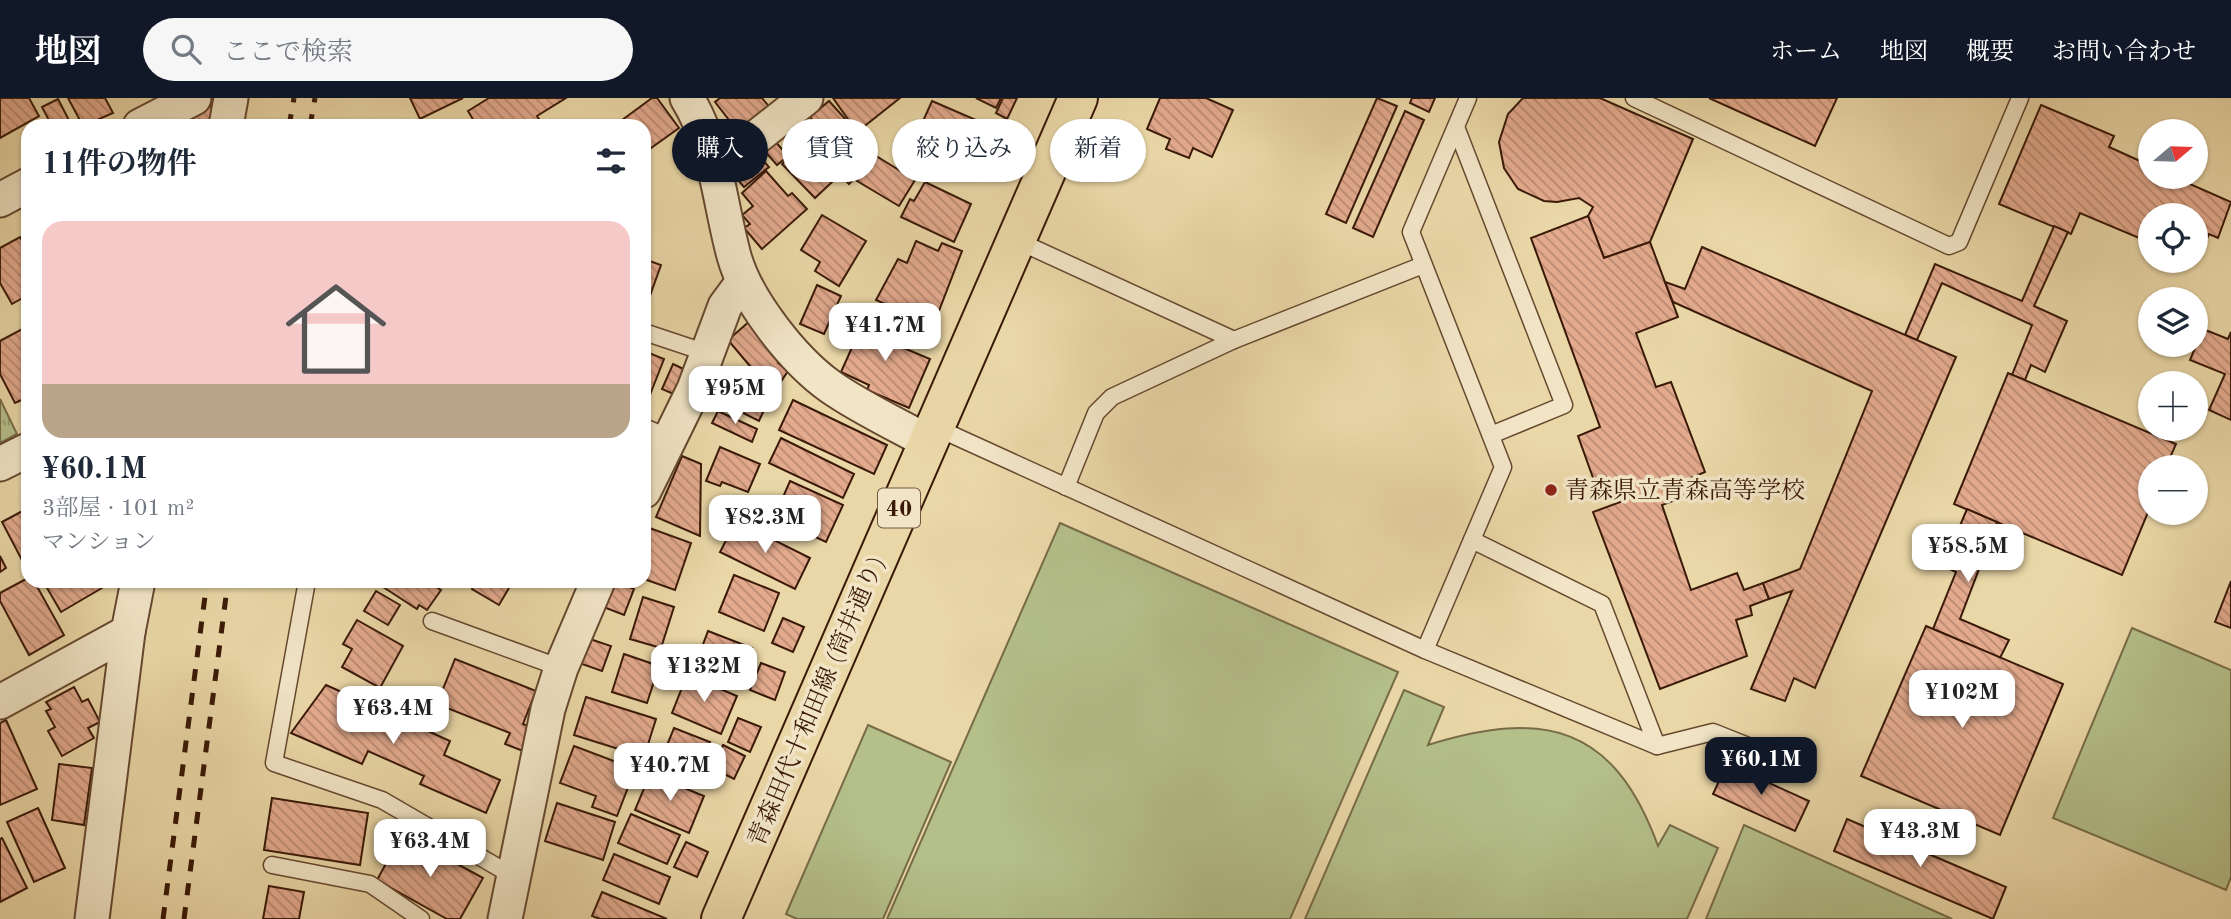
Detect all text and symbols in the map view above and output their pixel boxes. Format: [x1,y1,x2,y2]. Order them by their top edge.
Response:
search box [143,18,633,81]
icon: search [167,30,205,68]
text: 地図 [35,37,101,70]
text: ここで検索 [223,40,353,66]
text: ホーム [1770,41,1842,65]
text: 地図 [1880,41,1928,65]
text: 概要 [1966,41,2014,65]
text: お問い合わせ [2052,41,2196,65]
chip: 購入 [672,119,768,182]
chip: 賃貸 [782,119,878,182]
chip: 絞り込み [892,119,1036,182]
chip: 新着 [1050,119,1146,182]
north arrow [2138,119,2208,189]
map controls [2138,119,2208,525]
icon: filters [592,142,630,180]
text: 11件の物件 [42,150,197,180]
button: locate [2138,203,2208,273]
icon: home [273,266,399,392]
button: layers [2138,287,2208,357]
pin: ¥41.7M [828,303,942,363]
text: ¥41.7M [845,314,925,337]
pin: ¥95M [694,366,776,426]
button: + [2138,371,2208,441]
text: ¥95M [705,377,765,400]
text: ¥60.1M [42,455,147,485]
button: − [2138,455,2208,525]
place label: 青森県立青森高等学校 [1565,477,1805,504]
marker: 青森県立青森高等学校 [1543,482,1559,498]
road number: 40 [878,488,920,528]
pin: ¥82.3M [708,496,822,555]
text: 3部屋 · 101 m² [42,497,194,520]
text: ¥82.3M [725,506,805,529]
pin: ¥58.5M [1911,524,2025,584]
text: マンション [42,531,156,554]
text: ¥58.5M [1928,535,2008,558]
street label: 青森田代十和田線 (筒井通り) [743,552,890,850]
pin: ¥132M [655,644,753,704]
text: ¥132M [667,655,741,678]
pin: ¥102M [1913,670,2011,730]
text: ¥102M [1925,681,1999,704]
pin: ¥63.4M [336,686,450,746]
text: ¥63.4M [353,697,433,720]
pin: ¥60.1M [1704,738,1818,797]
pin: ¥40.7M [613,744,727,803]
text: ¥60.1M [1721,748,1801,771]
text: ¥40.7M [630,754,710,777]
pin: ¥43.3M [1863,810,1977,869]
pin: ¥63.4M [373,820,487,879]
text: ¥43.3M [1880,820,1960,843]
text: ¥63.4M [390,830,470,853]

